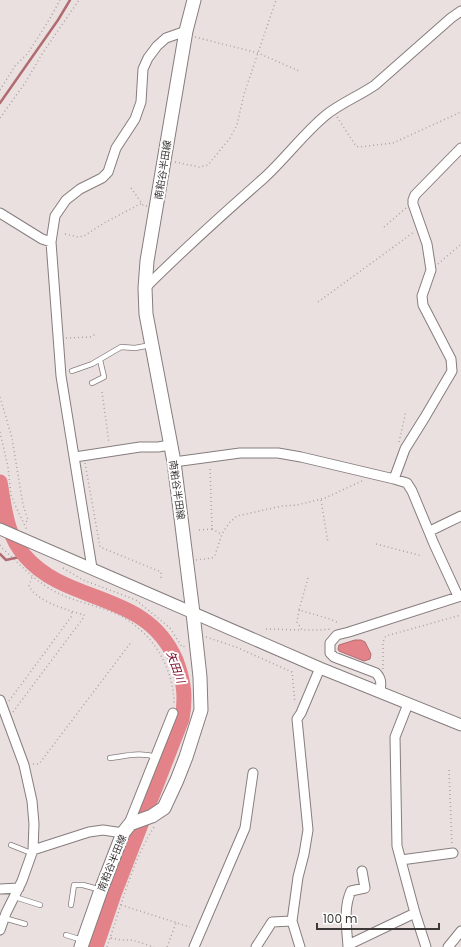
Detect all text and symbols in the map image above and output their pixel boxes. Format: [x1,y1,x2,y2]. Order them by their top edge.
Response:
street label: 南粕谷半田線 [151,139,175,201]
street label: 南粕谷半田線 [165,459,189,521]
water label: 矢田川 [163,649,190,686]
street label: 南粕谷半田線 [94,832,130,894]
scale bar [317,905,439,931]
text: 100 m [323,910,357,927]

